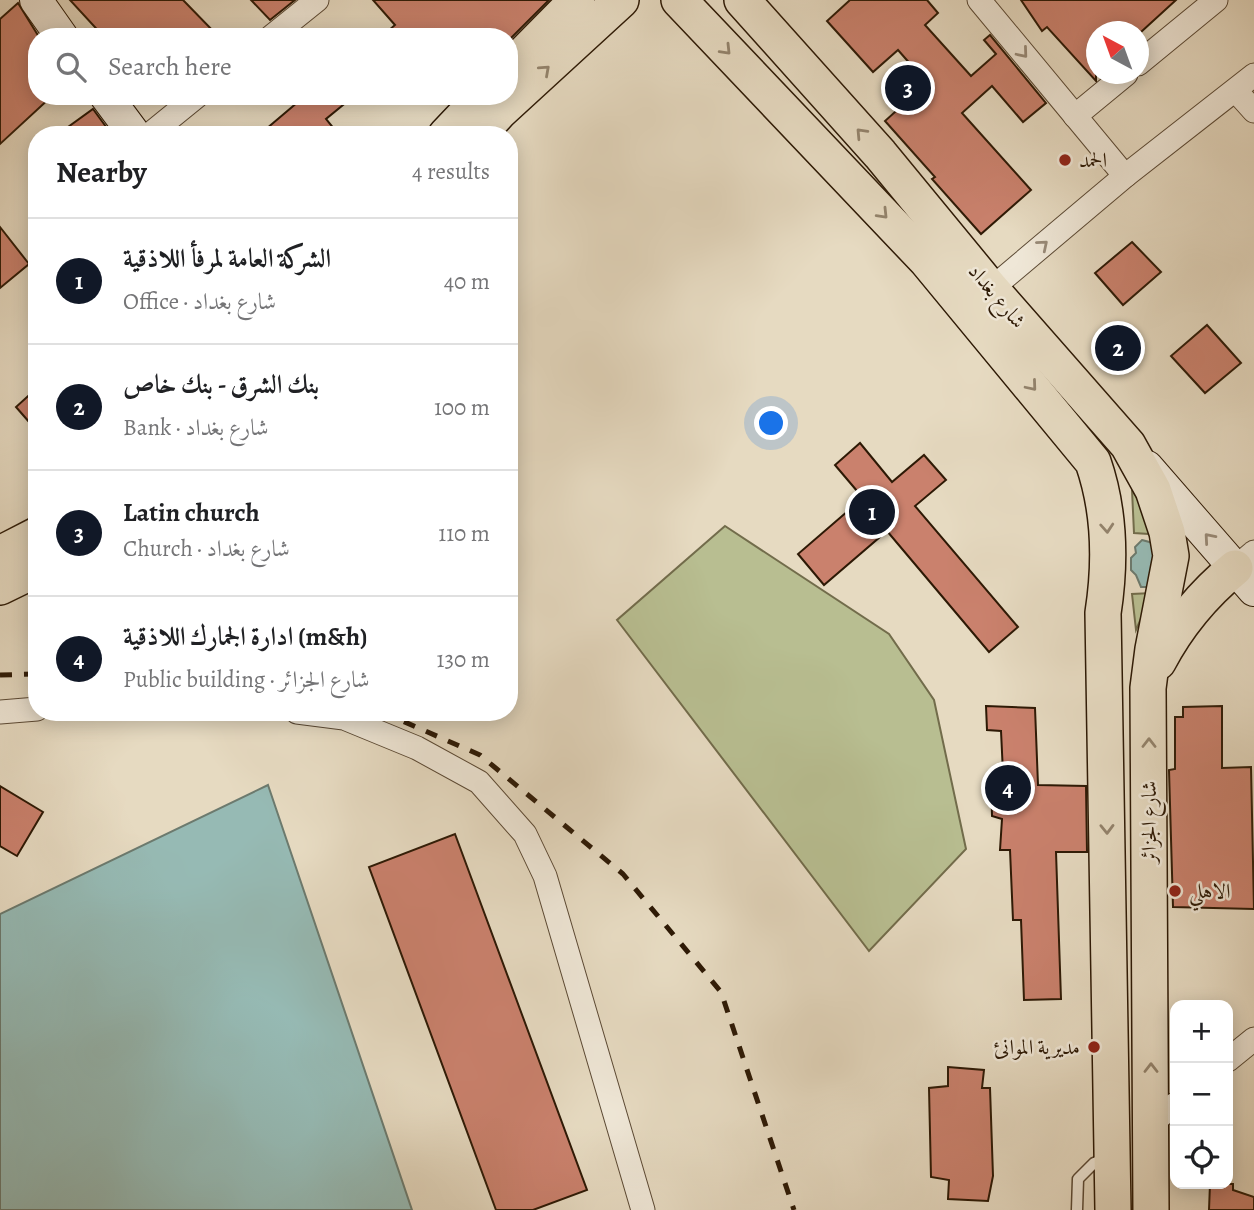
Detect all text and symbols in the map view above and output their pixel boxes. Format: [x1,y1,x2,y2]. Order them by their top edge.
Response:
north arrow [1086,21,1149,84]
search box [28,28,518,105]
one-way arrow [717,42,730,55]
one-way arrow [1014,45,1027,57]
icon: search [52,48,90,86]
text: Search here [108,49,232,84]
pin: 3 [885,62,931,114]
one-way arrow [537,66,550,79]
one-way arrow [856,128,869,141]
place label: الحمد [1079,146,1107,174]
text: Nearby [56,152,147,192]
marker: الحمد [1057,152,1073,168]
text: 4 results [412,156,490,187]
one-way arrow [874,206,887,219]
text: الشركة العامة لمرفأ اللاذقية [123,241,331,276]
one-way arrow [1035,241,1048,254]
street label: شارع بغداد [959,258,1032,337]
text: 1 [75,266,83,297]
text: 40 m [444,266,490,297]
text: Office · شارع بغداد [123,286,276,317]
pin: 2 [1095,322,1141,374]
text: بنك الشرق - بنك خاص [123,367,319,402]
one-way arrow [1023,379,1036,391]
text: 2 [73,392,85,423]
text: 100 m [434,392,490,423]
your location [754,406,788,440]
text: Bank · شارع بغداد [123,412,269,443]
pin: 1 [849,486,895,538]
text: Latin church [123,495,260,530]
text: 3 [74,518,84,549]
text: 110 m [438,518,490,549]
one-way arrow [1099,523,1114,534]
text: Church · شارع بغداد [123,533,290,564]
one-way arrow [1205,534,1217,547]
text: ادارة الجمارك اللاذقية (m&h) [123,619,368,654]
text: 4 [74,644,84,675]
text: 130 m [437,644,490,675]
text: Public building · شارع الجزائر [123,664,369,695]
one-way arrow [1141,737,1157,748]
pin: 4 [985,762,1031,814]
street label: شارع الجزائر [1135,781,1167,865]
one-way arrow [1099,824,1115,835]
place label: الاهلي [1189,877,1230,911]
marker: الاهلي [1167,883,1183,899]
map controls [1170,1000,1233,1189]
button: + [1170,1000,1233,1063]
place label: مديرية الموانئ [994,1033,1080,1061]
marker: مديرية الموانئ [1086,1039,1102,1055]
one-way arrow [1143,1063,1159,1073]
button: − [1170,1063,1233,1126]
button: locate [1170,1126,1233,1189]

